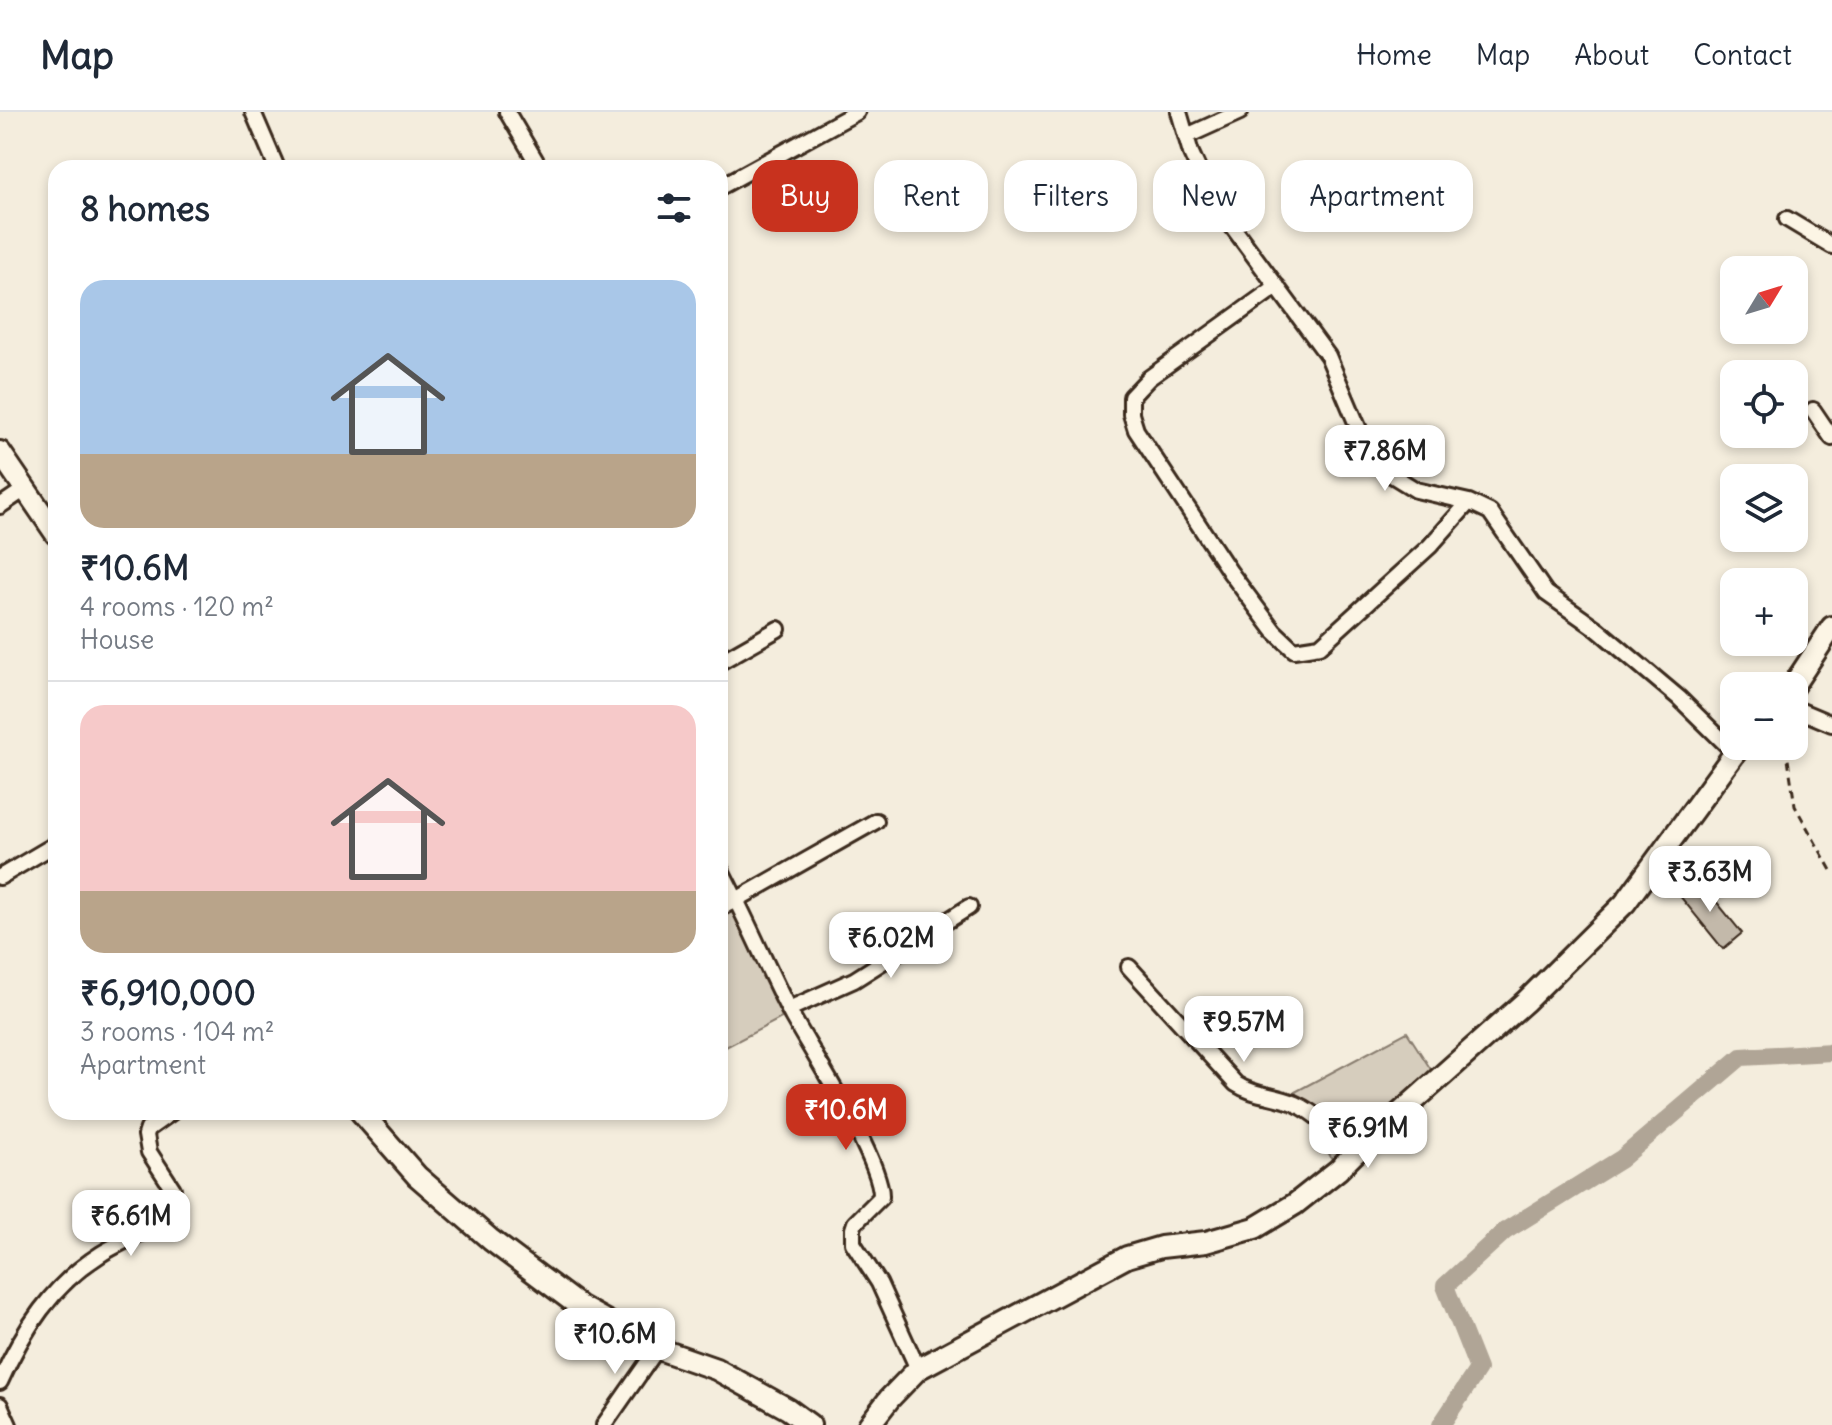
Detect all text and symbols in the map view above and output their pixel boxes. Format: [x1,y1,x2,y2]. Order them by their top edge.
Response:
text: Map [40,32,114,79]
text: Home [1356,37,1432,73]
text: Map [1476,37,1530,73]
text: About [1574,37,1649,73]
text: Contact [1693,37,1792,73]
chip: Buy [752,160,858,232]
chip: Rent [874,160,988,232]
chip: Filters [1004,160,1137,232]
chip: New [1153,160,1265,232]
chip: Apartment [1281,160,1473,232]
icon: filters [652,186,696,230]
text: 8 homes [80,187,210,230]
north arrow [1720,256,1808,344]
map controls [1720,256,1808,760]
icon: home [316,332,460,476]
button: locate [1720,360,1808,448]
pin: ₹7.86M [1320,425,1450,493]
text: ₹7.86M [1343,434,1427,467]
button: layers [1720,464,1808,552]
text: ₹10.6M [80,546,190,589]
button: + [1720,568,1808,656]
text: 4 rooms · 120 m² [80,590,274,623]
text: House [80,623,154,656]
button: − [1720,672,1808,760]
icon: home [316,757,460,901]
pin: ₹3.63M [1645,846,1775,914]
text: ₹3.63M [1667,855,1753,888]
pin: ₹6.02M [826,912,956,980]
text: ₹6.02M [847,921,935,954]
text: ₹6,910,000 [80,971,256,1014]
pin: ₹9.57M [1179,996,1309,1064]
text: ₹9.57M [1202,1005,1286,1038]
text: 3 rooms · 104 m² [80,1015,275,1048]
text: Apartment [80,1048,206,1081]
pin: ₹10.6M [781,1084,911,1152]
text: ₹10.6M [804,1093,888,1126]
pin: ₹6.91M [1303,1102,1433,1170]
text: ₹6.91M [1327,1111,1409,1144]
pin: ₹6.61M [66,1190,196,1258]
text: ₹6.61M [90,1199,172,1232]
pin: ₹10.6M [550,1308,680,1376]
text: ₹10.6M [573,1317,657,1350]

